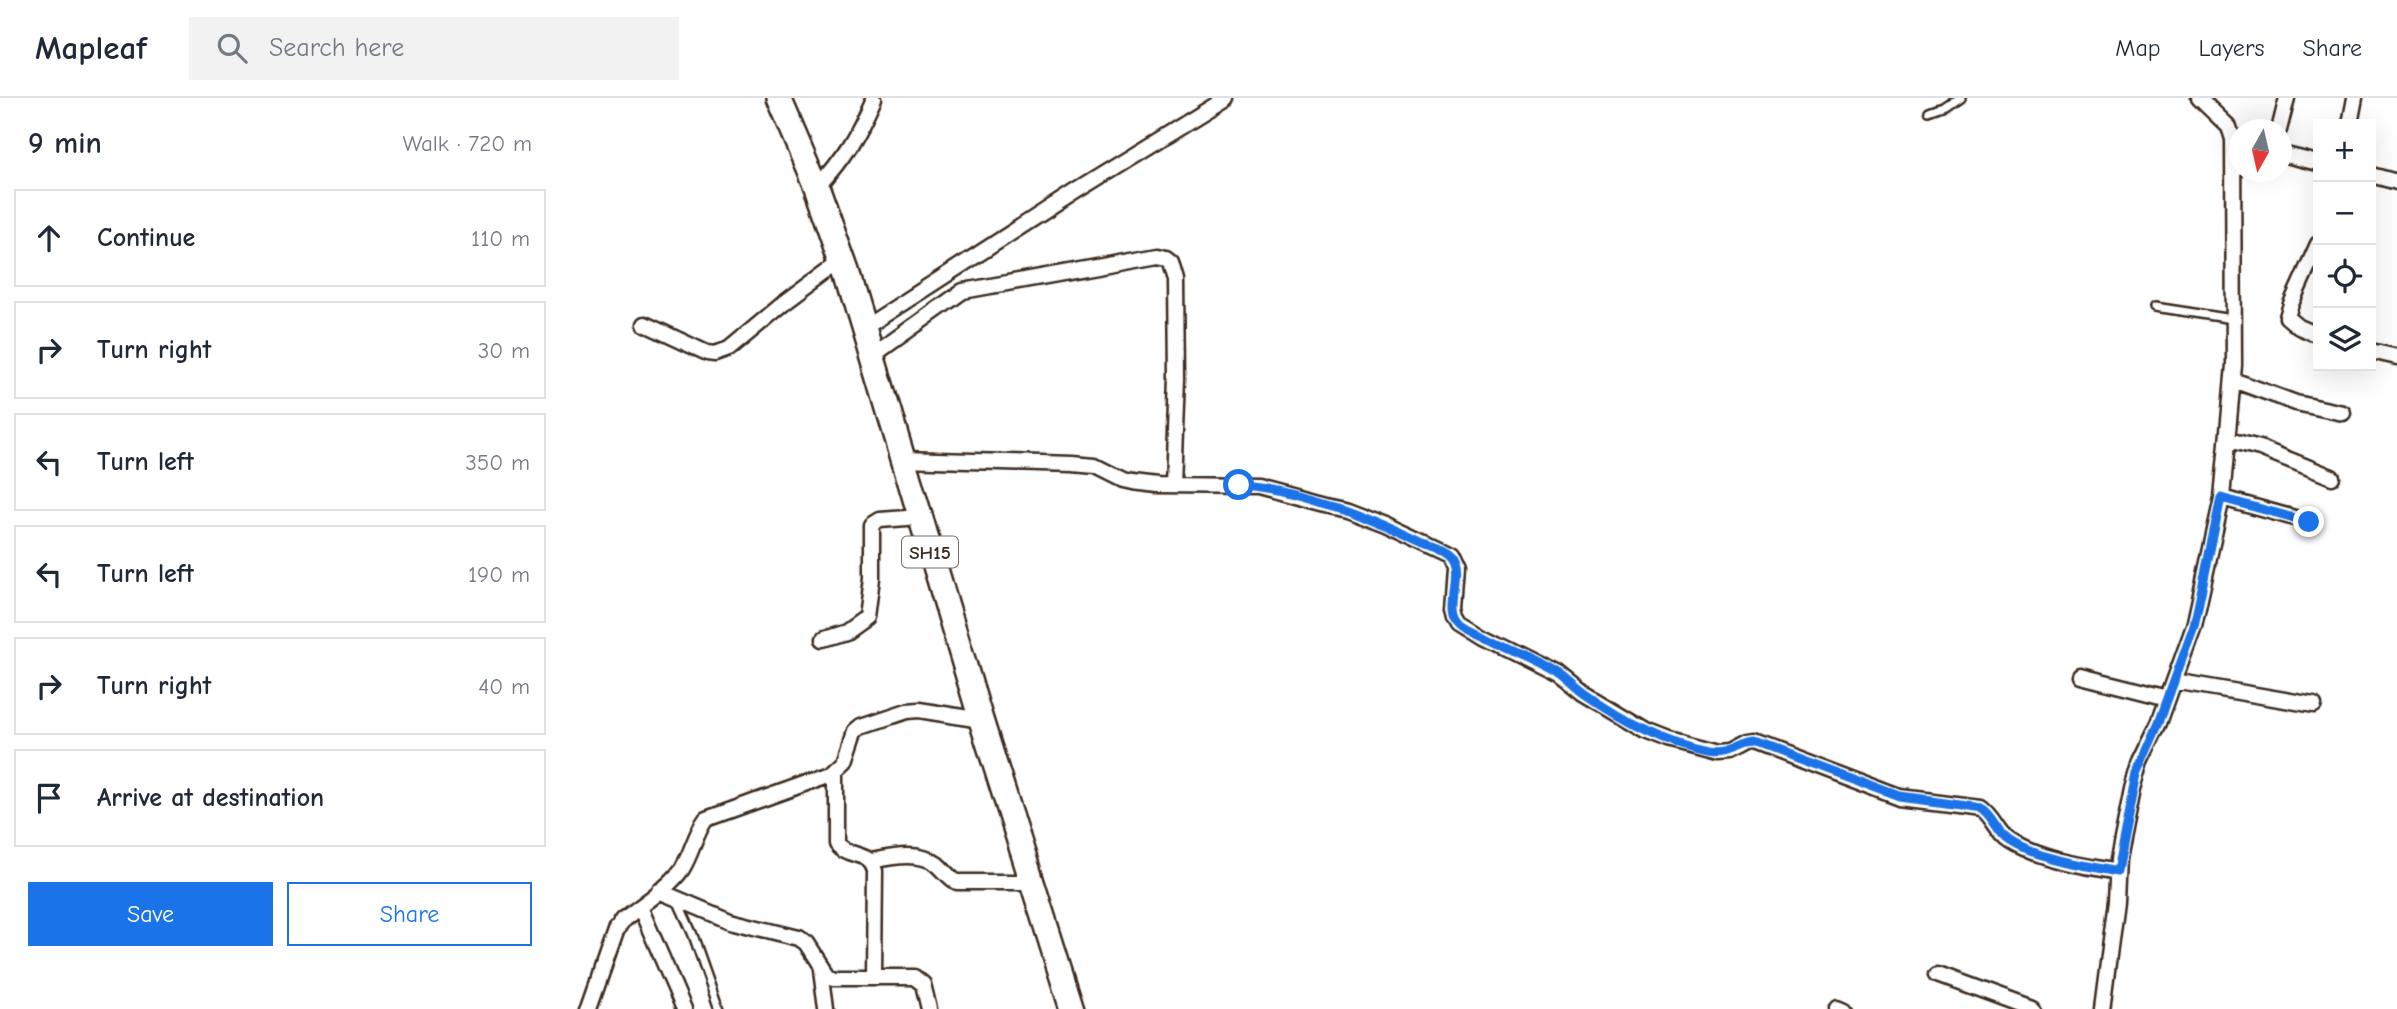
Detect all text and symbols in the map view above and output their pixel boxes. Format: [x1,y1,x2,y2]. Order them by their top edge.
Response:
search box [189,17,679,80]
text: Mapleaf [35,29,147,67]
icon: search [213,29,251,67]
text: Search here [269,33,404,63]
text: Map [2115,34,2161,62]
text: Layers [2199,34,2264,62]
text: Share [2302,34,2362,62]
north arrow [2229,119,2292,182]
map controls [2313,119,2376,371]
button: + [2313,119,2376,182]
text: 9 min [28,126,102,161]
text: Walk · 720 m [403,130,532,157]
button: − [2313,182,2376,245]
icon: ahead [30,219,68,257]
text: Continue [97,223,195,253]
text: 110 m [471,225,530,252]
button: locate [2313,245,2376,308]
button: layers [2313,308,2376,371]
icon: right [30,331,68,369]
text: Turn right [97,335,211,365]
text: 30 m [478,337,530,364]
icon: left [30,443,68,481]
text: Turn left [97,447,194,477]
text: 350 m [465,449,530,476]
route start [1223,469,1254,500]
route end [2293,506,2324,537]
road number: SH15 [902,536,958,568]
icon: left [30,555,68,593]
text: Turn left [97,559,194,589]
text: 190 m [468,561,530,588]
icon: right [30,667,68,705]
text: Turn right [97,671,211,701]
text: 40 m [478,673,530,700]
icon: arrive [30,779,68,817]
text: Arrive at destination [97,783,324,813]
button: Save [28,882,273,946]
button: Share [287,882,532,946]

